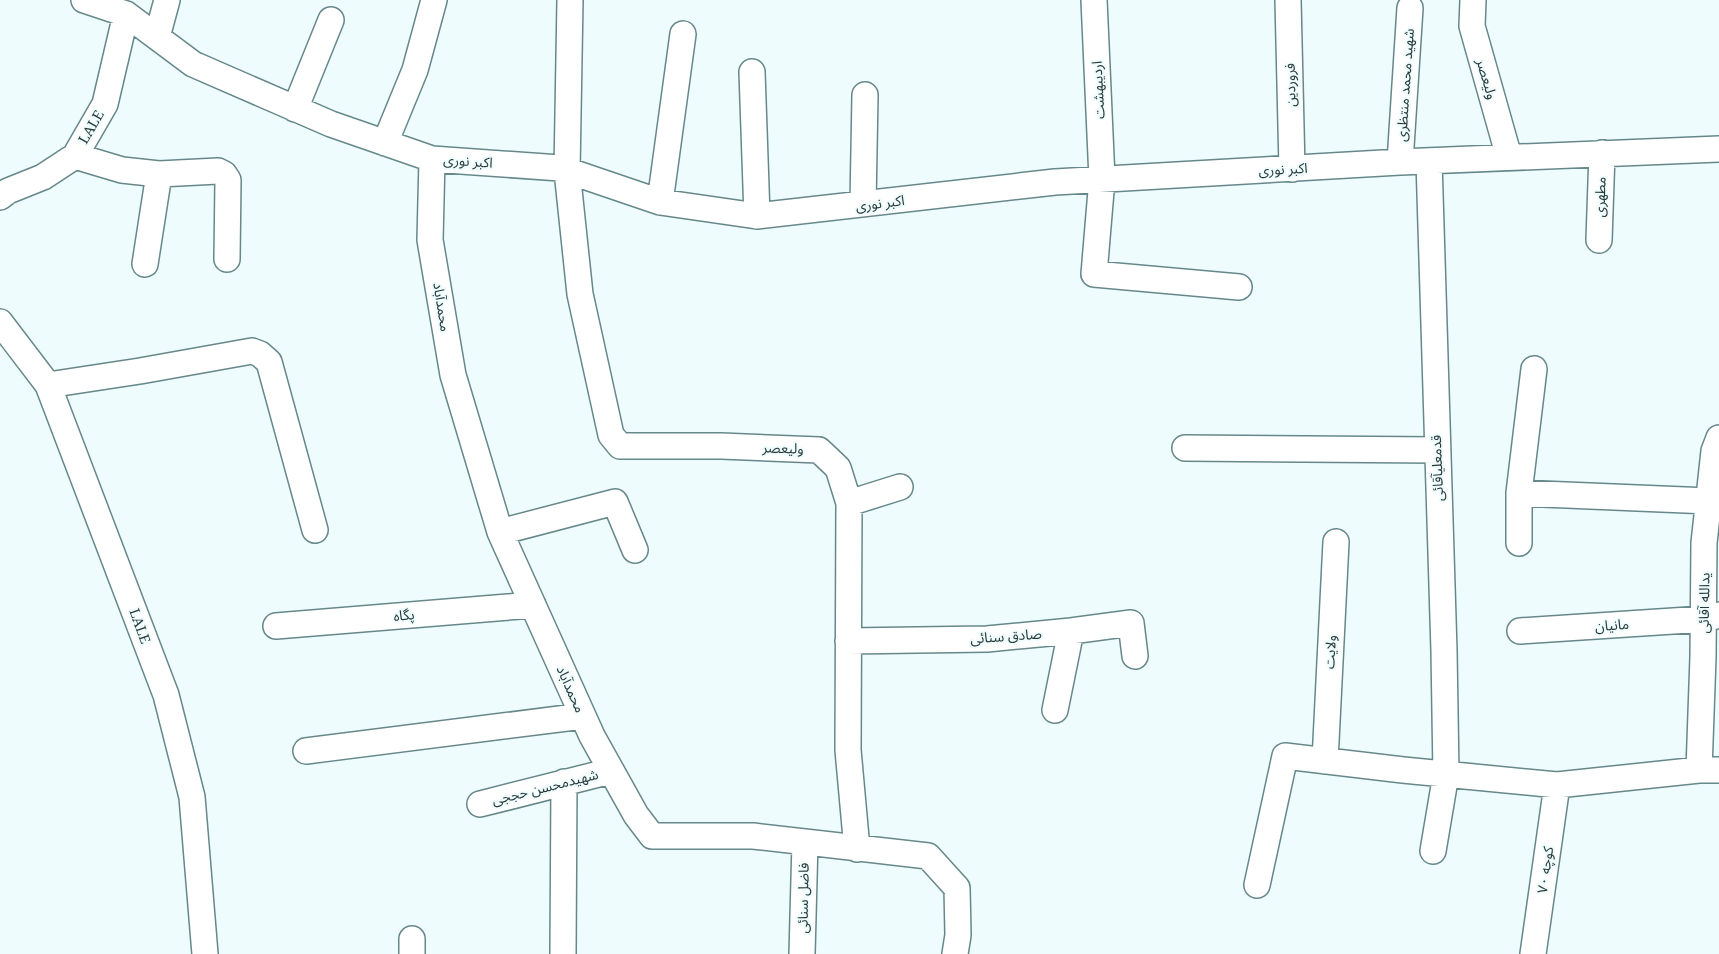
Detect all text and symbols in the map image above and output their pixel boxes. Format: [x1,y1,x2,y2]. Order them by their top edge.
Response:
street label: شهید محمد منتظری [1391,28,1418,142]
street label: ولیعصر [1472,55,1502,101]
street label: اردیبهشت [1086,61,1109,119]
street label: فروردین [1280,63,1299,107]
street label: LALE [73,106,108,147]
street label: اکبر نوری [443,149,493,172]
street label: اکبر نوری [1258,158,1308,179]
street label: مطهری [1589,176,1610,218]
street label: اکبر نوری [854,190,906,215]
street label: محمدآباد [429,281,456,333]
street label: قدمعلیآقائی [1426,435,1447,501]
street label: ولیعصر [761,437,804,458]
street label: یدالله آقائی [1693,572,1714,634]
street label: پگاه [393,604,415,626]
street label: LALE [125,606,156,646]
street label: مانیان [1594,614,1630,635]
street label: صادق سنائی [969,623,1043,647]
street label: ولایت [1319,635,1340,669]
street label: محمدآباد [553,662,590,715]
street label: شهیدمحسن حججی [490,764,600,809]
street label: کوچه ۷۰ [1532,845,1558,895]
street label: فاضل سنائی [792,862,813,934]

